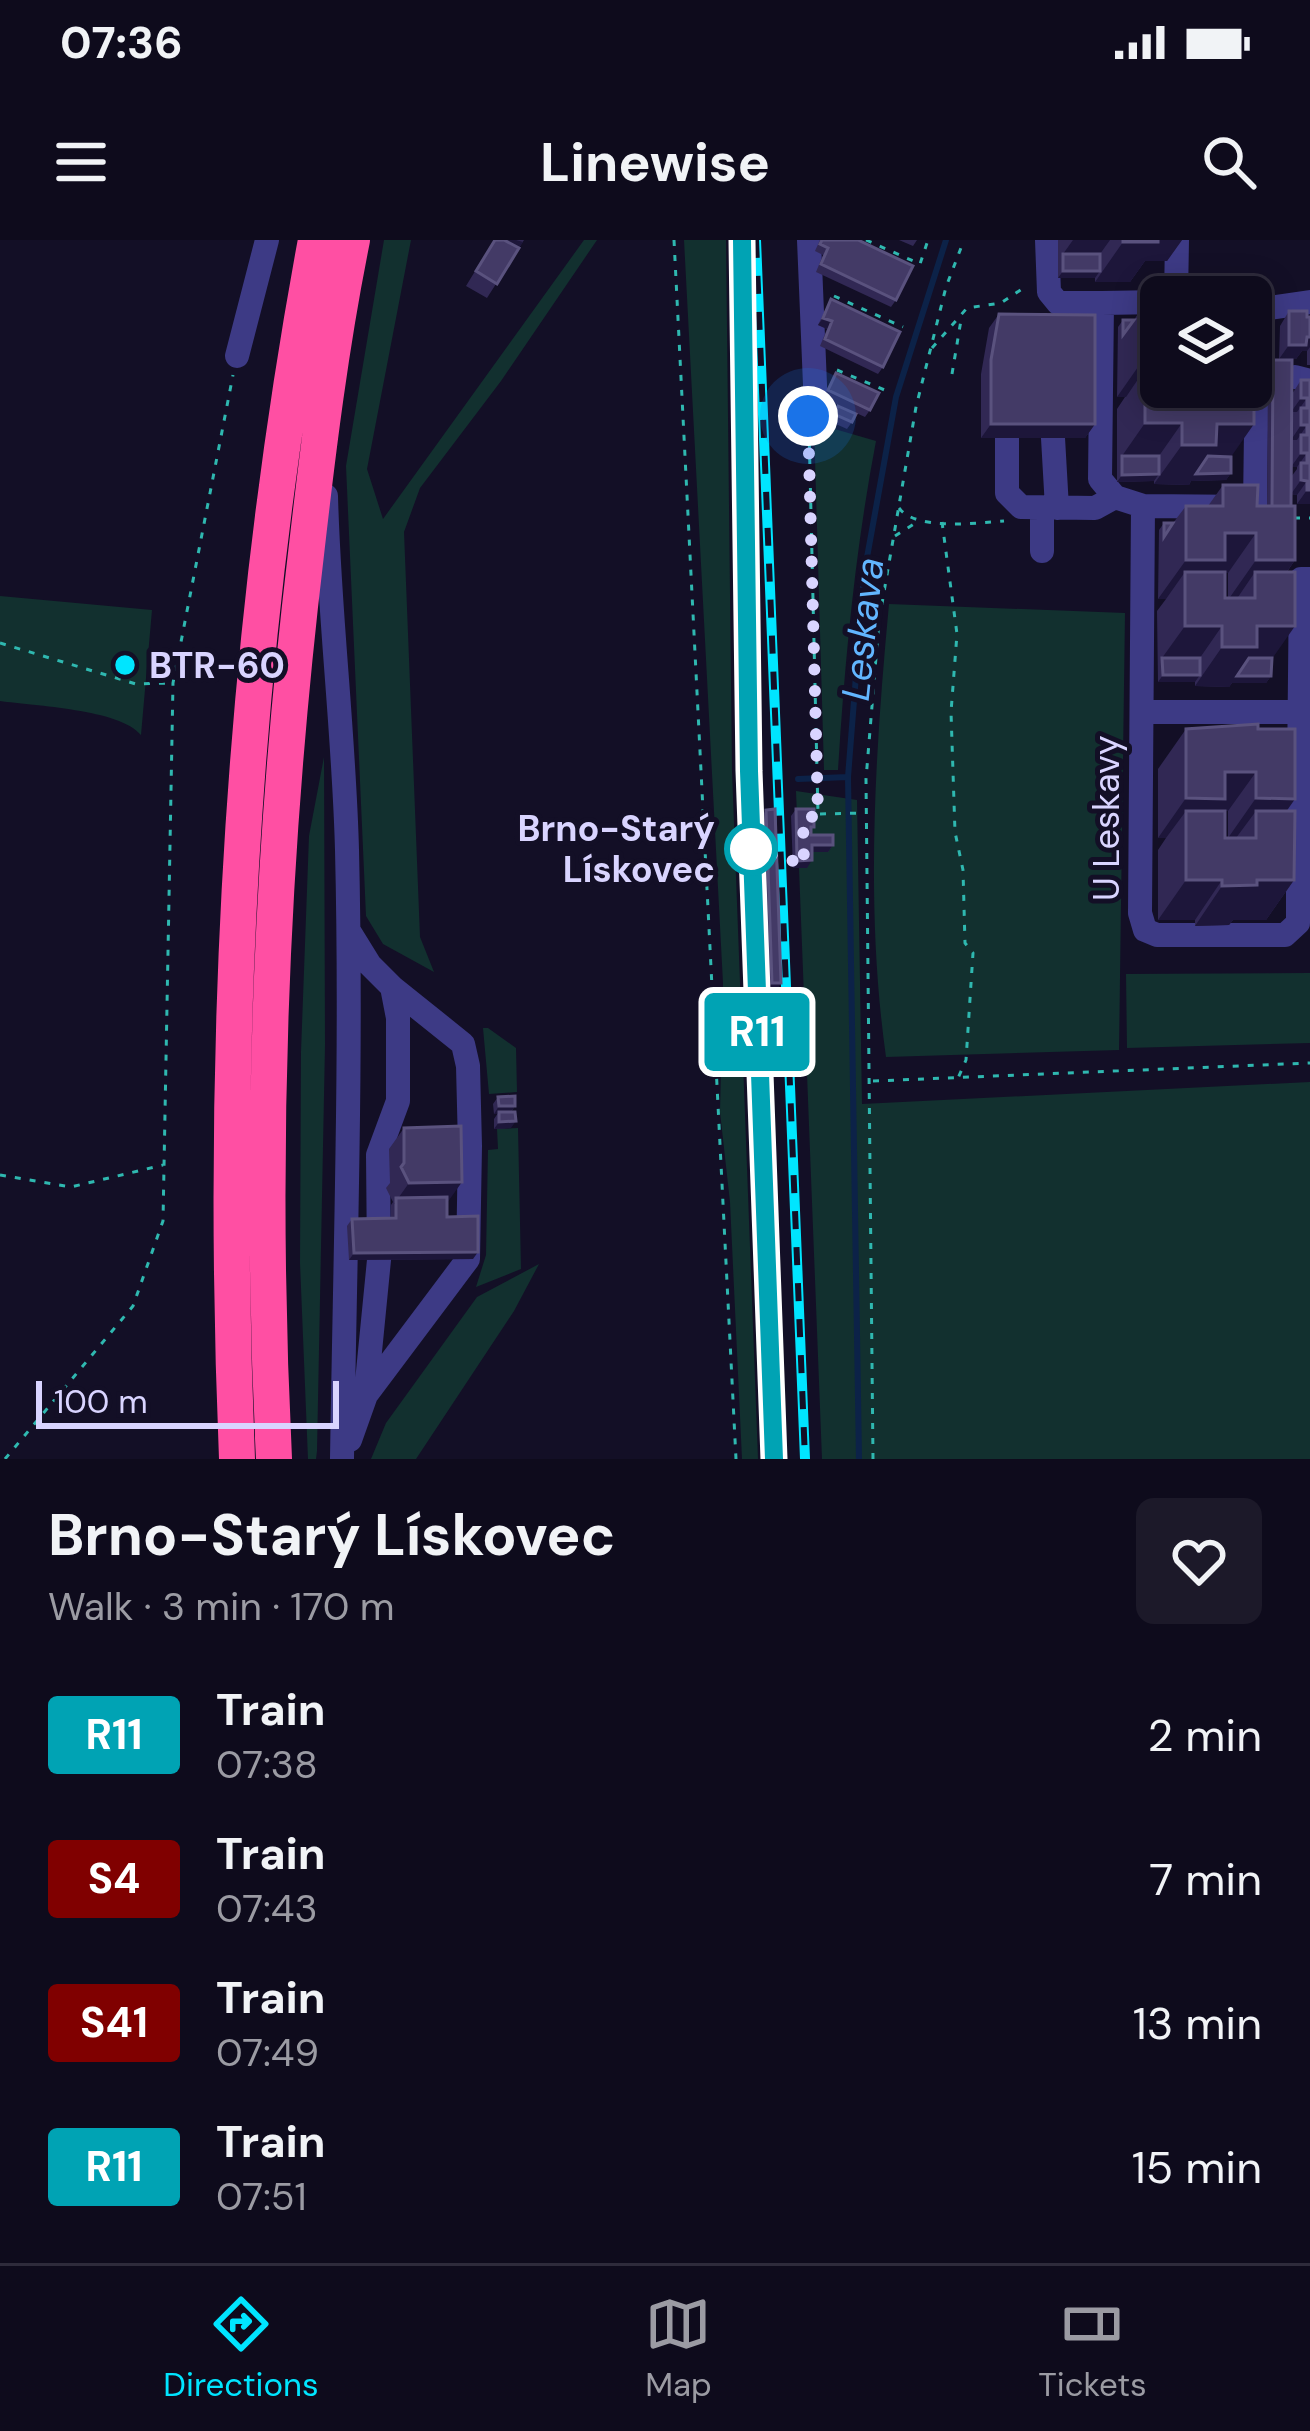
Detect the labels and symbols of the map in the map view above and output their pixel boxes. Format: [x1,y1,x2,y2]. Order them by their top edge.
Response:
your location [778,386,838,446]
water label: Leskava [830,555,895,703]
place label: BTR-60 [149,642,285,689]
marker: BTR-60 [112,652,138,678]
street label: U Leskavy [1083,735,1130,901]
place label: Brno-Starý Lískovec [518,805,715,893]
marker: Brno-Starý Lískovec [726,824,776,874]
line badge: R11 [688,993,826,1071]
scale bar [36,1375,339,1428]

